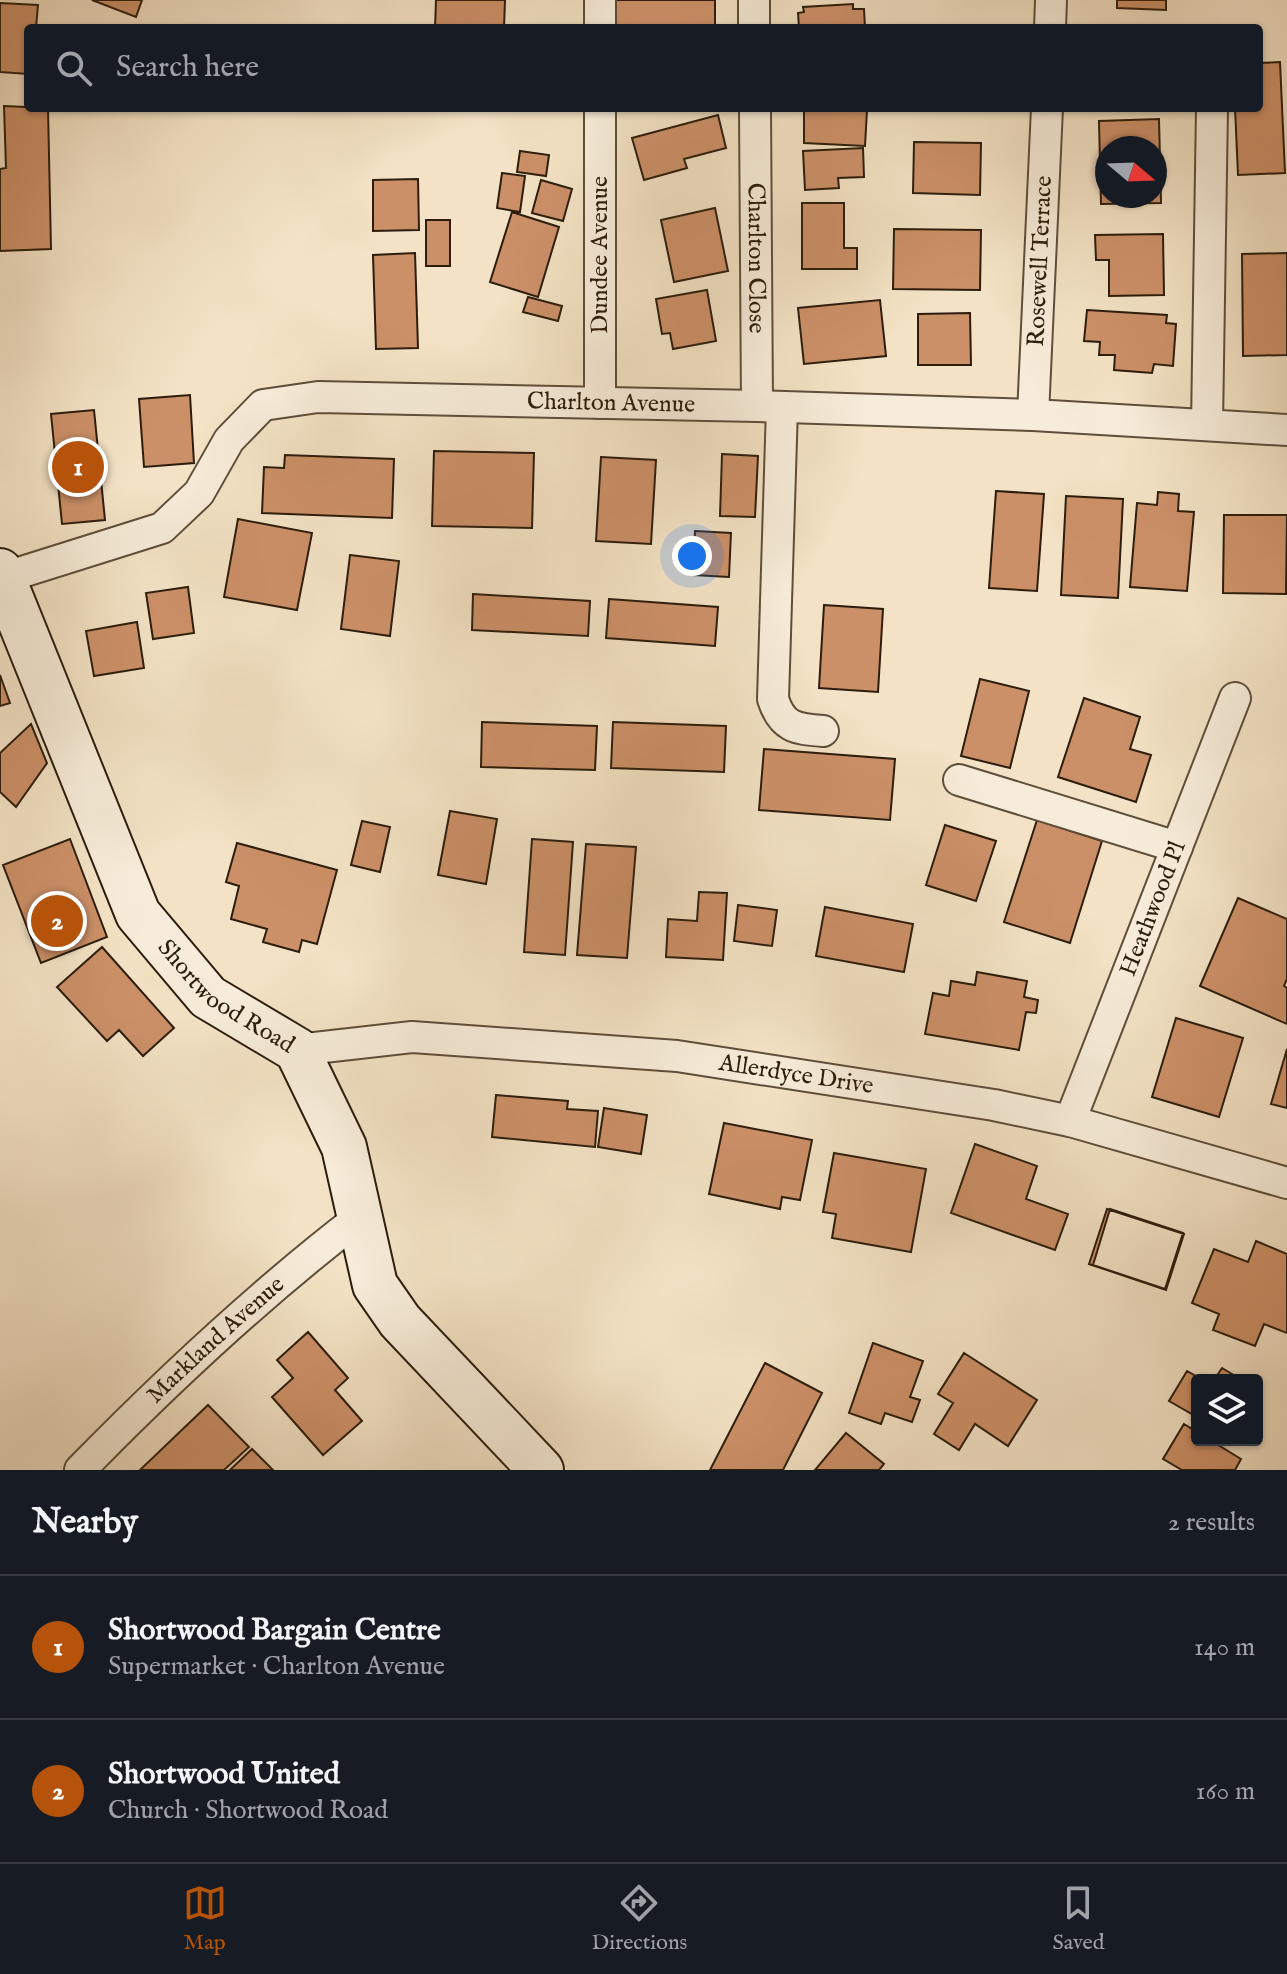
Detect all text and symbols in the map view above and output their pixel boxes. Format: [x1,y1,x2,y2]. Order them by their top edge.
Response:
search box [24,24,1263,112]
icon: search [52,46,96,90]
text: Search here [116,49,259,87]
north arrow [1095,136,1167,208]
street label: Rosewell Terrace [1021,175,1059,347]
street label: Dundee Avenue [585,176,616,334]
street label: Charlton Close [740,183,772,333]
street label: Charlton Avenue [527,386,695,420]
pin: 1 [52,437,104,497]
your location [672,536,712,576]
street label: Heathwood Pl [1113,836,1193,981]
pin: 2 [31,891,83,951]
street label: Shortwood Road [151,933,300,1061]
street label: Allerdyce Drive [716,1047,876,1102]
street label: Markland Avenue [140,1269,291,1410]
map controls [1191,1374,1263,1446]
button: layers [1191,1374,1263,1446]
text: Nearby [32,1501,138,1544]
text: 2 results [1168,1506,1255,1539]
text: Shortwood Bargain Centre [108,1612,441,1650]
text: 1 [53,1631,63,1664]
text: 140 m [1194,1631,1255,1664]
text: Supermarket · Charlton Avenue [108,1650,445,1683]
text: Shortwood United [108,1756,340,1794]
text: 2 [52,1775,64,1808]
text: 160 m [1196,1775,1255,1808]
text: Church · Shortwood Road [108,1794,388,1827]
tab: Map [183,1881,227,1957]
tab: Directions [592,1881,687,1957]
tab: Saved [1052,1881,1104,1957]

